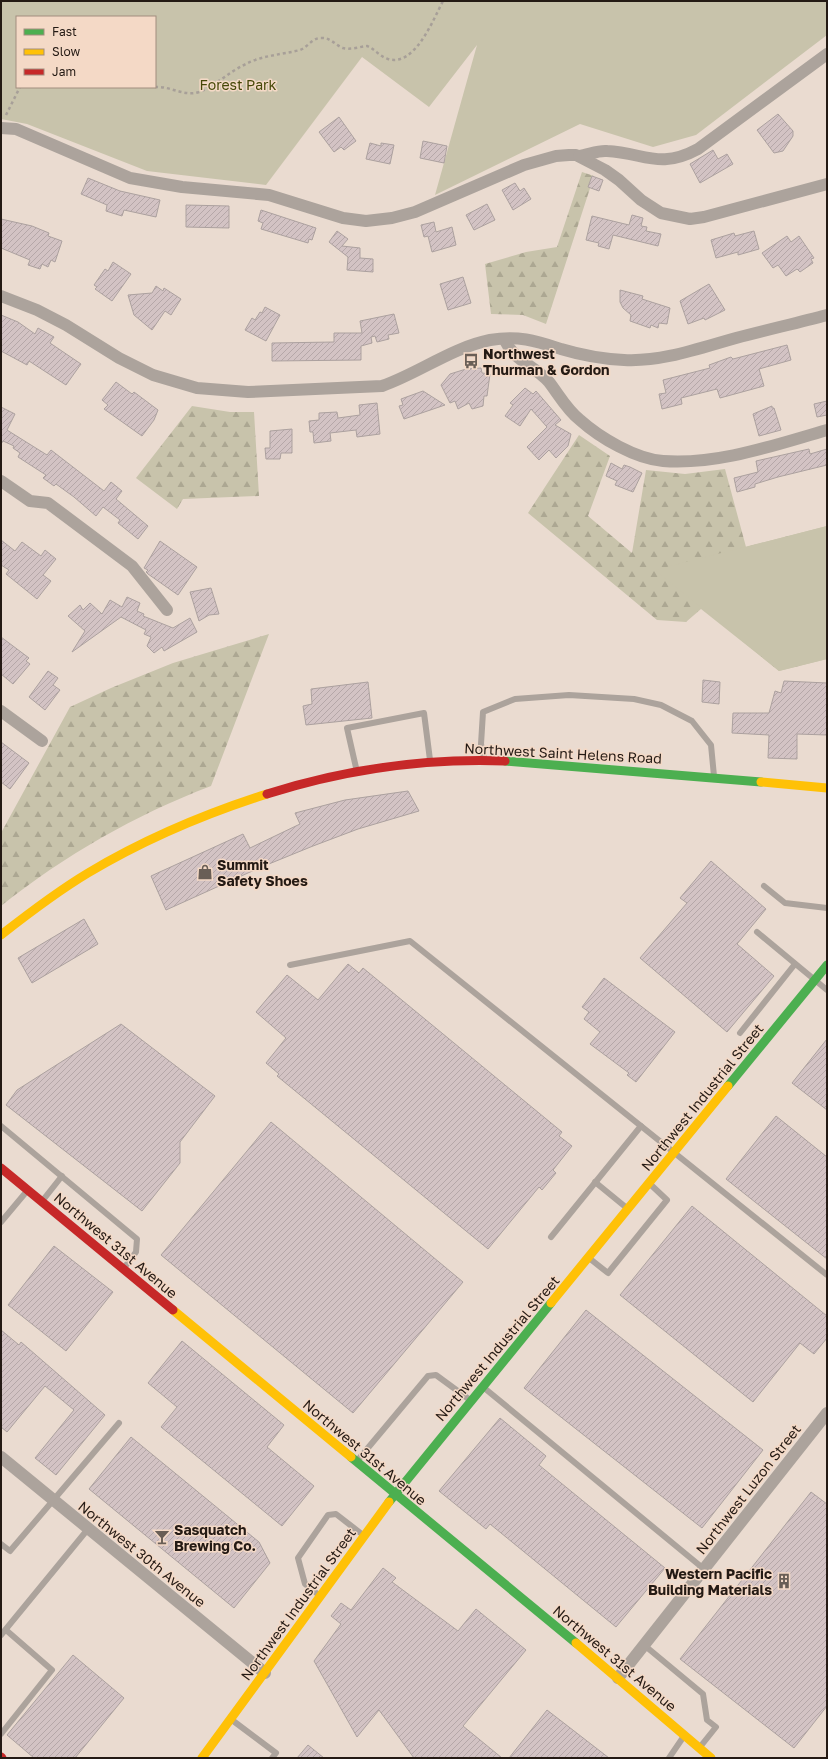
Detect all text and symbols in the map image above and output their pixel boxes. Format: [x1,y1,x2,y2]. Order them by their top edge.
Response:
legend [16,16,156,88]
text: Fast [52,24,77,39]
text: Slow [52,44,80,59]
text: Jam [52,64,76,79]
park label: Forest Park [200,76,277,93]
place label: Northwest Thurman & Gordon [483,345,610,378]
bus stop icon: Northwest Thurman & Gordon [462,352,480,370]
street label: Northwest Saint Helens Road [464,739,662,767]
place label: Summit Safety Shoes [217,856,308,889]
shop icon: Summit Safety Shoes [196,863,214,881]
street label: Northwest Industrial Street [637,1020,767,1174]
street label: Northwest 31st Avenue [51,1188,181,1302]
street label: Northwest Industrial Street [431,1272,563,1424]
street label: Northwest 31st Avenue [300,1395,430,1509]
street label: Northwest Luzon Street [692,1421,804,1557]
street label: Northwest 30th Avenue [75,1497,209,1611]
place label: Sasquatch Brewing Co. [174,1521,256,1554]
street label: Northwest Industrial Street [237,1524,359,1684]
bar icon: Sasquatch Brewing Co. [153,1528,171,1546]
place label: Western Pacific Building Materials [648,1565,772,1598]
building icon: Western Pacific Building Materials [775,1572,793,1590]
street label: Northwest 31st Avenue [550,1601,680,1715]

